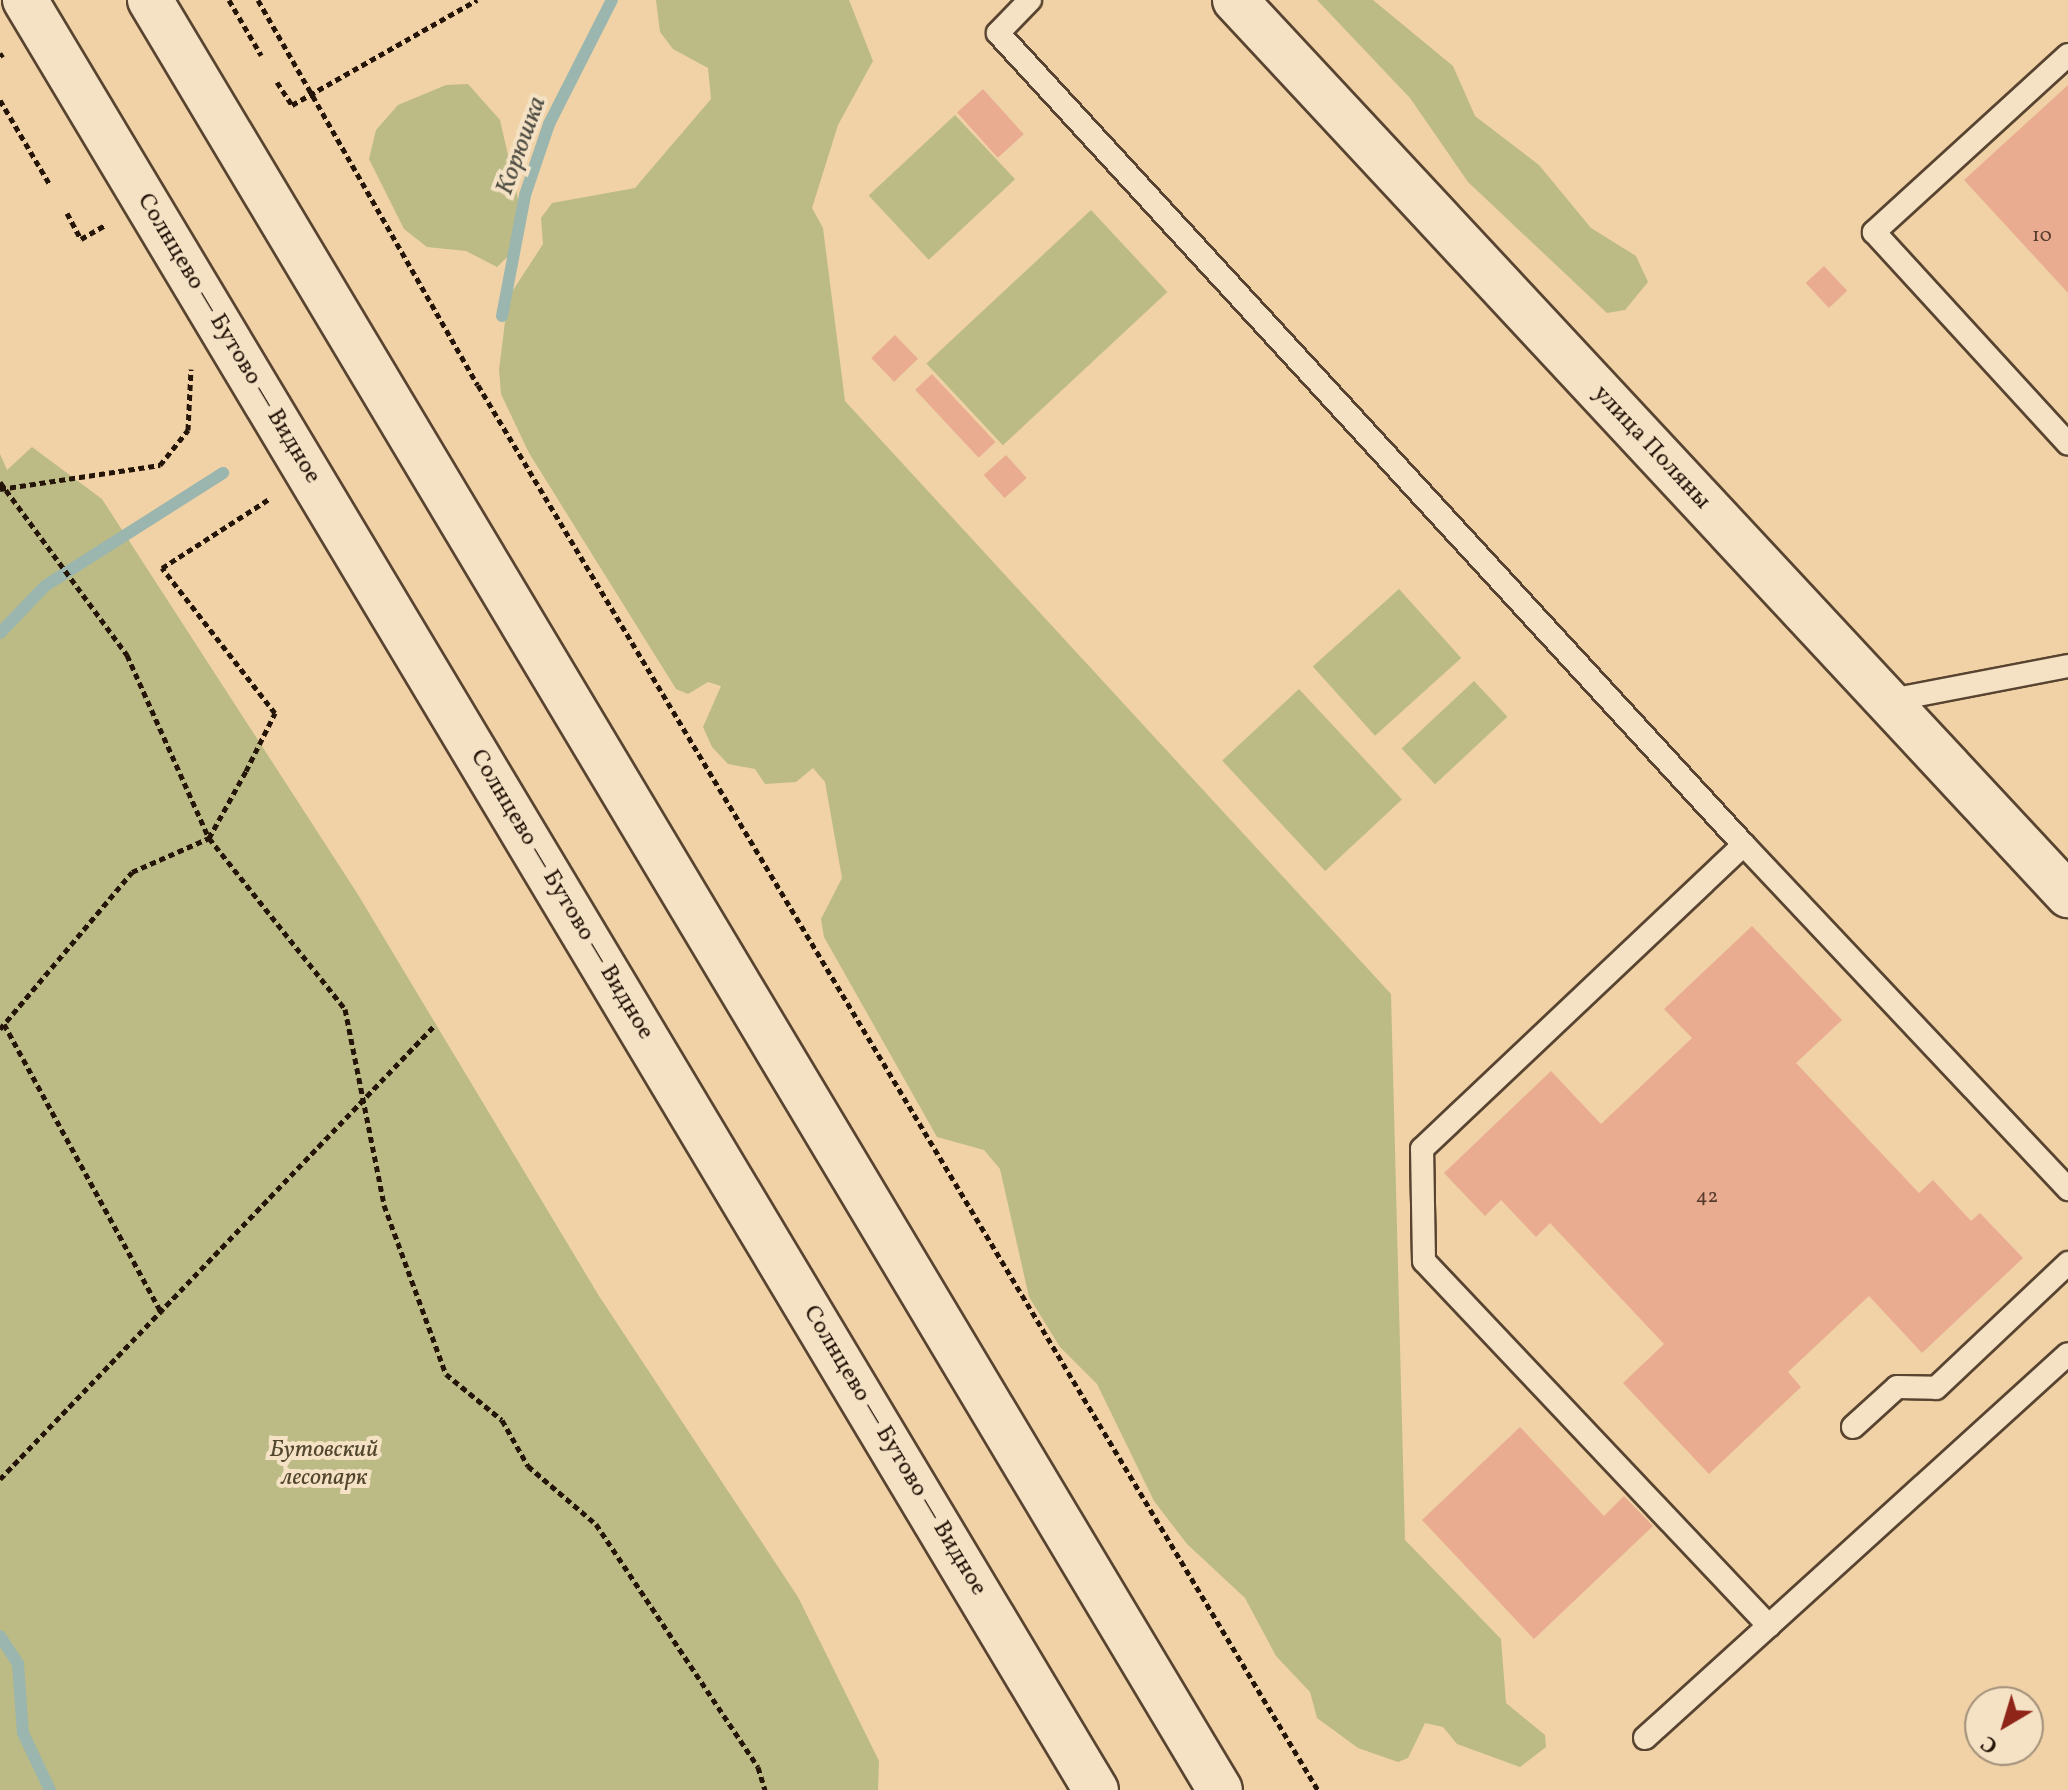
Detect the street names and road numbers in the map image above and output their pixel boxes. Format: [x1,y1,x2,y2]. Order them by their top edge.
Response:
street label: Солнцево — Бутово — Видное [129,188,327,490]
street label: улица Поляны [1586,380,1716,516]
street label: Солнцево — Бутово — Видное [462,744,660,1046]
street label: Солнцево — Бутово — Видное [795,1300,993,1602]

